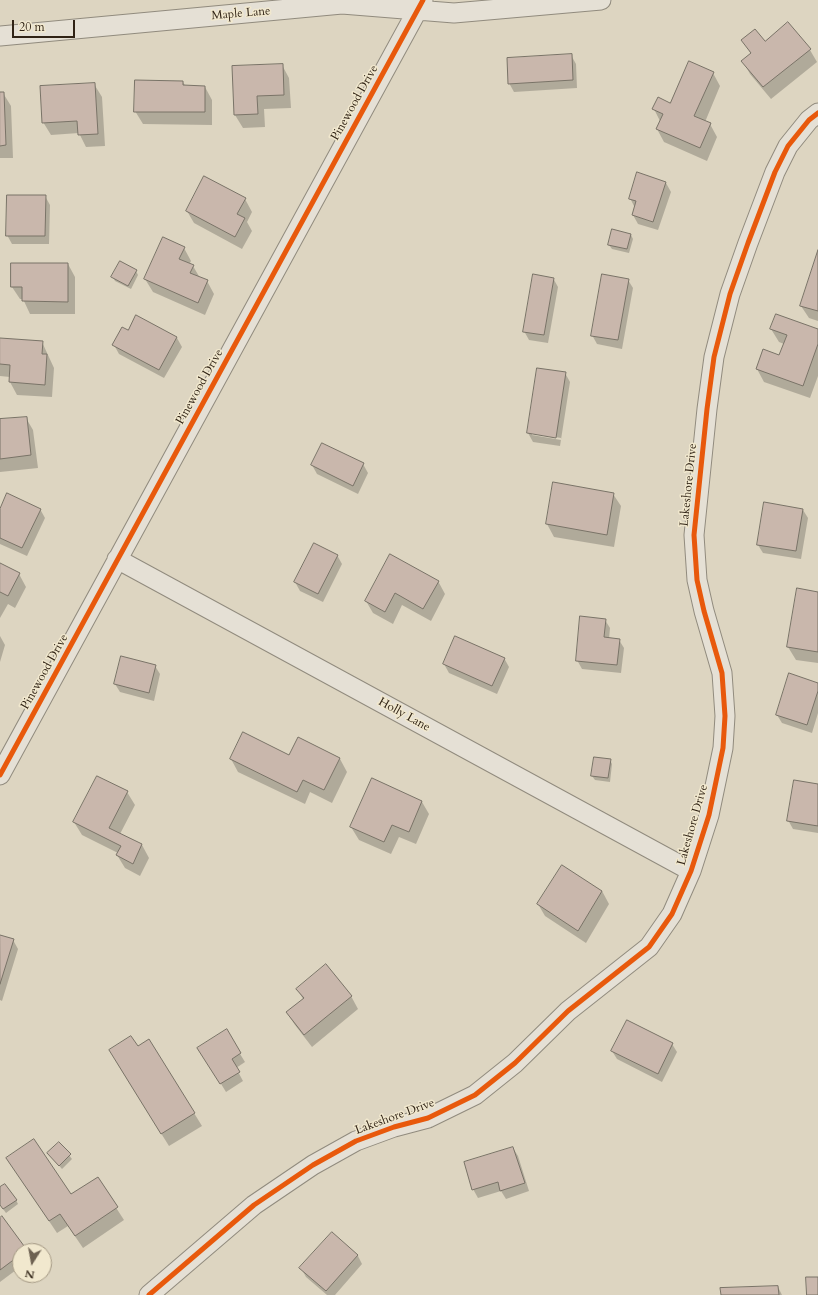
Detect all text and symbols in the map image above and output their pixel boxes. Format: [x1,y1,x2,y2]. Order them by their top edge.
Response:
street label: Maple Lane [211,4,271,24]
scale bar [14,12,77,38]
text: 20 m [19,19,45,35]
street label: Pinewood Drive [328,63,382,143]
street label: Pinewood Drive [173,347,227,427]
street label: Lakeshore Drive [677,443,701,527]
street label: Pinewood Drive [18,632,72,712]
street label: Holly Lane [376,695,432,735]
street label: Lakeshore Drive [675,783,711,867]
street label: Lakeshore Drive [353,1096,437,1138]
north arrow [12,1243,52,1283]
text: N [24,1266,36,1283]

